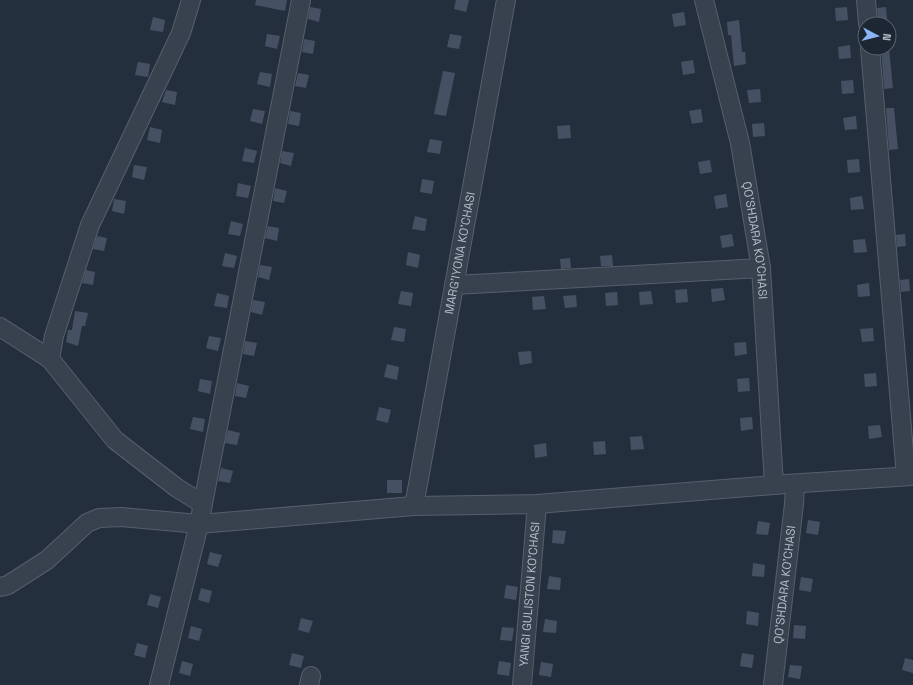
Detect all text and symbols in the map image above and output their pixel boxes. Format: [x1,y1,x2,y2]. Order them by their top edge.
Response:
north arrow [857,16,897,56]
text: N [880,33,894,42]
street label: QO'SHDARA KO'CHASI [739,180,771,300]
street label: MARG'IYONA KO'CHASI [441,191,479,316]
street label: YANGI GULISTON KO'CHASI [516,521,543,667]
street label: QO'SHDARA KO'CHASI [770,525,799,645]

